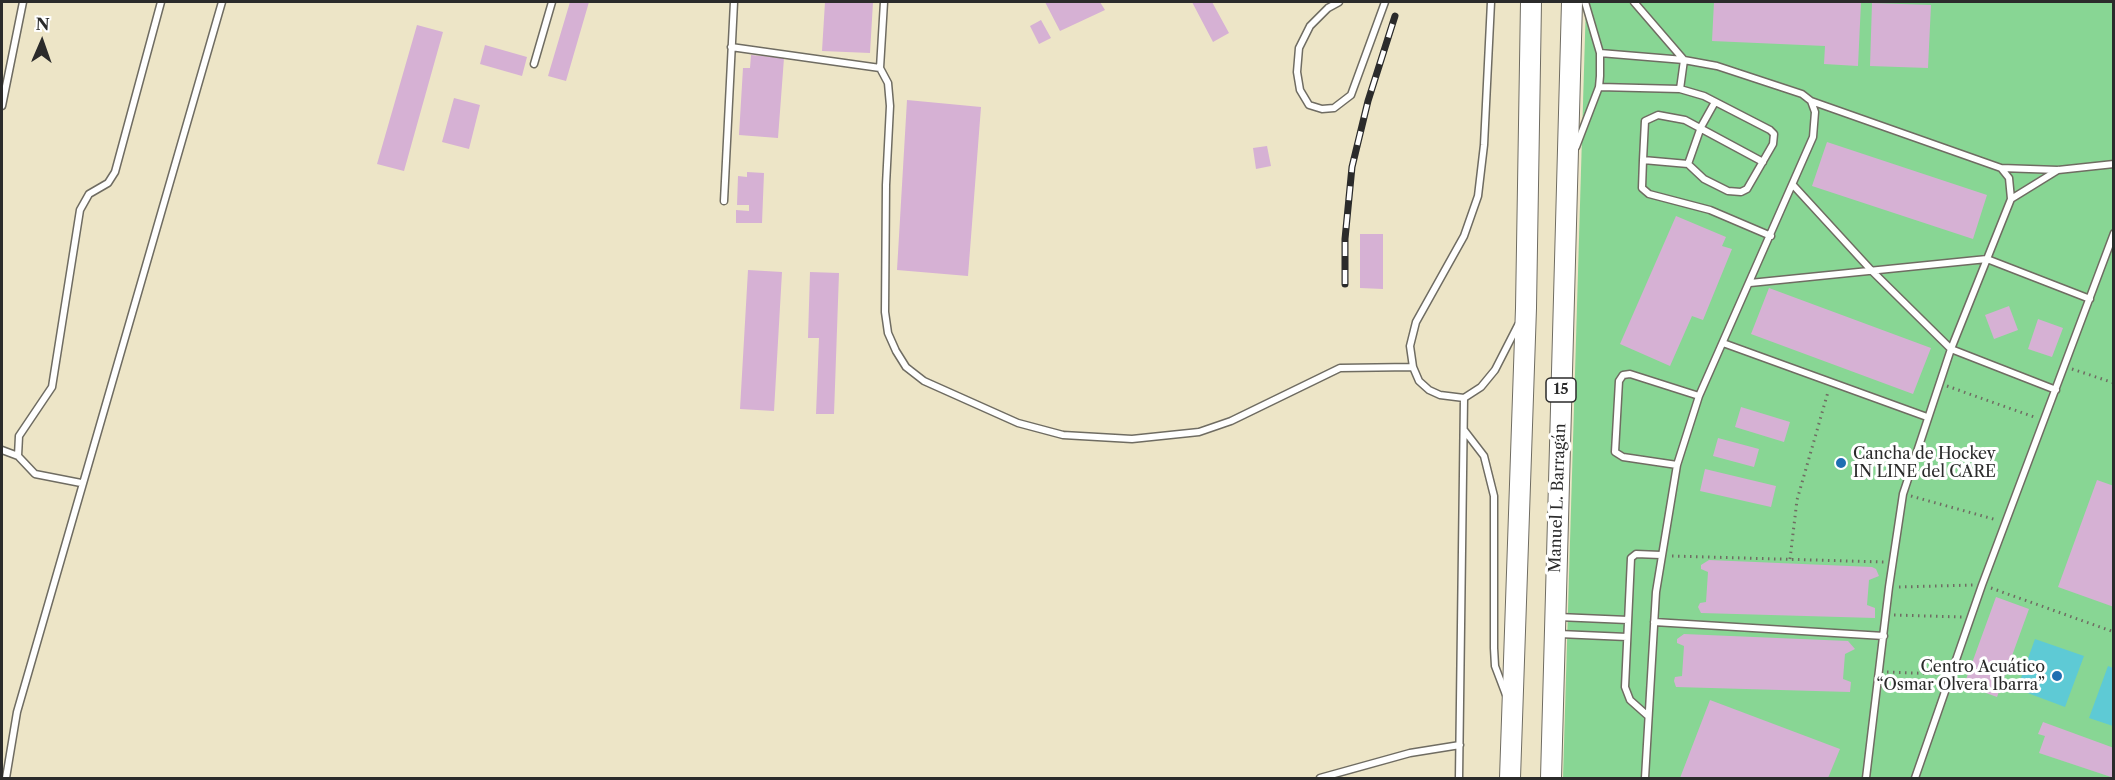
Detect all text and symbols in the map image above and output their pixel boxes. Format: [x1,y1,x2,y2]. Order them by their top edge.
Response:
north arrow [12,12,72,72]
text: N [35,14,50,34]
road number: 15 [1546,378,1576,402]
street label: Manuel L. Barragán [1546,423,1570,573]
place label: Cancha de Hockey IN LINE del CARE [1853,444,1996,482]
marker: Cancha de Hockey IN LINE del CARE [1834,456,1848,470]
place label: Centro Acuático “Osmar Olvera Ibarra” [1876,657,2045,695]
marker: Centro Acuático “Osmar Olvera Ibarra” [2050,669,2064,683]

